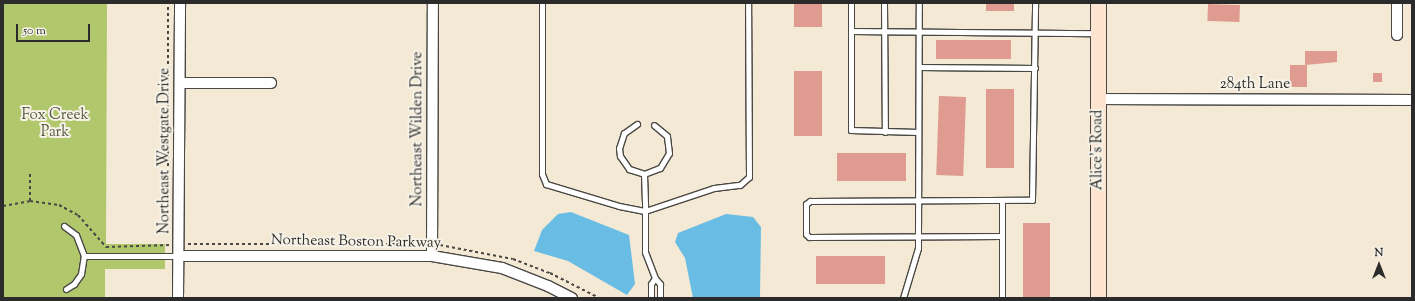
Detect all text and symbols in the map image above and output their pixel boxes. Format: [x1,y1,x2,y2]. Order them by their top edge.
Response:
scale bar [18,16,92,42]
text: 50 m [23,22,46,40]
street label: Northeast Wilden Drive [409,51,427,207]
street label: Northeast Westgate Drive [156,68,174,234]
street label: 284th Lane [1220,76,1290,94]
park label: Fox Creek Park [21,106,89,141]
street label: Alice's Road [1089,110,1107,190]
street label: Northeast Boston Parkway [271,232,441,252]
north arrow [1359,245,1399,285]
text: N [1375,245,1383,261]

